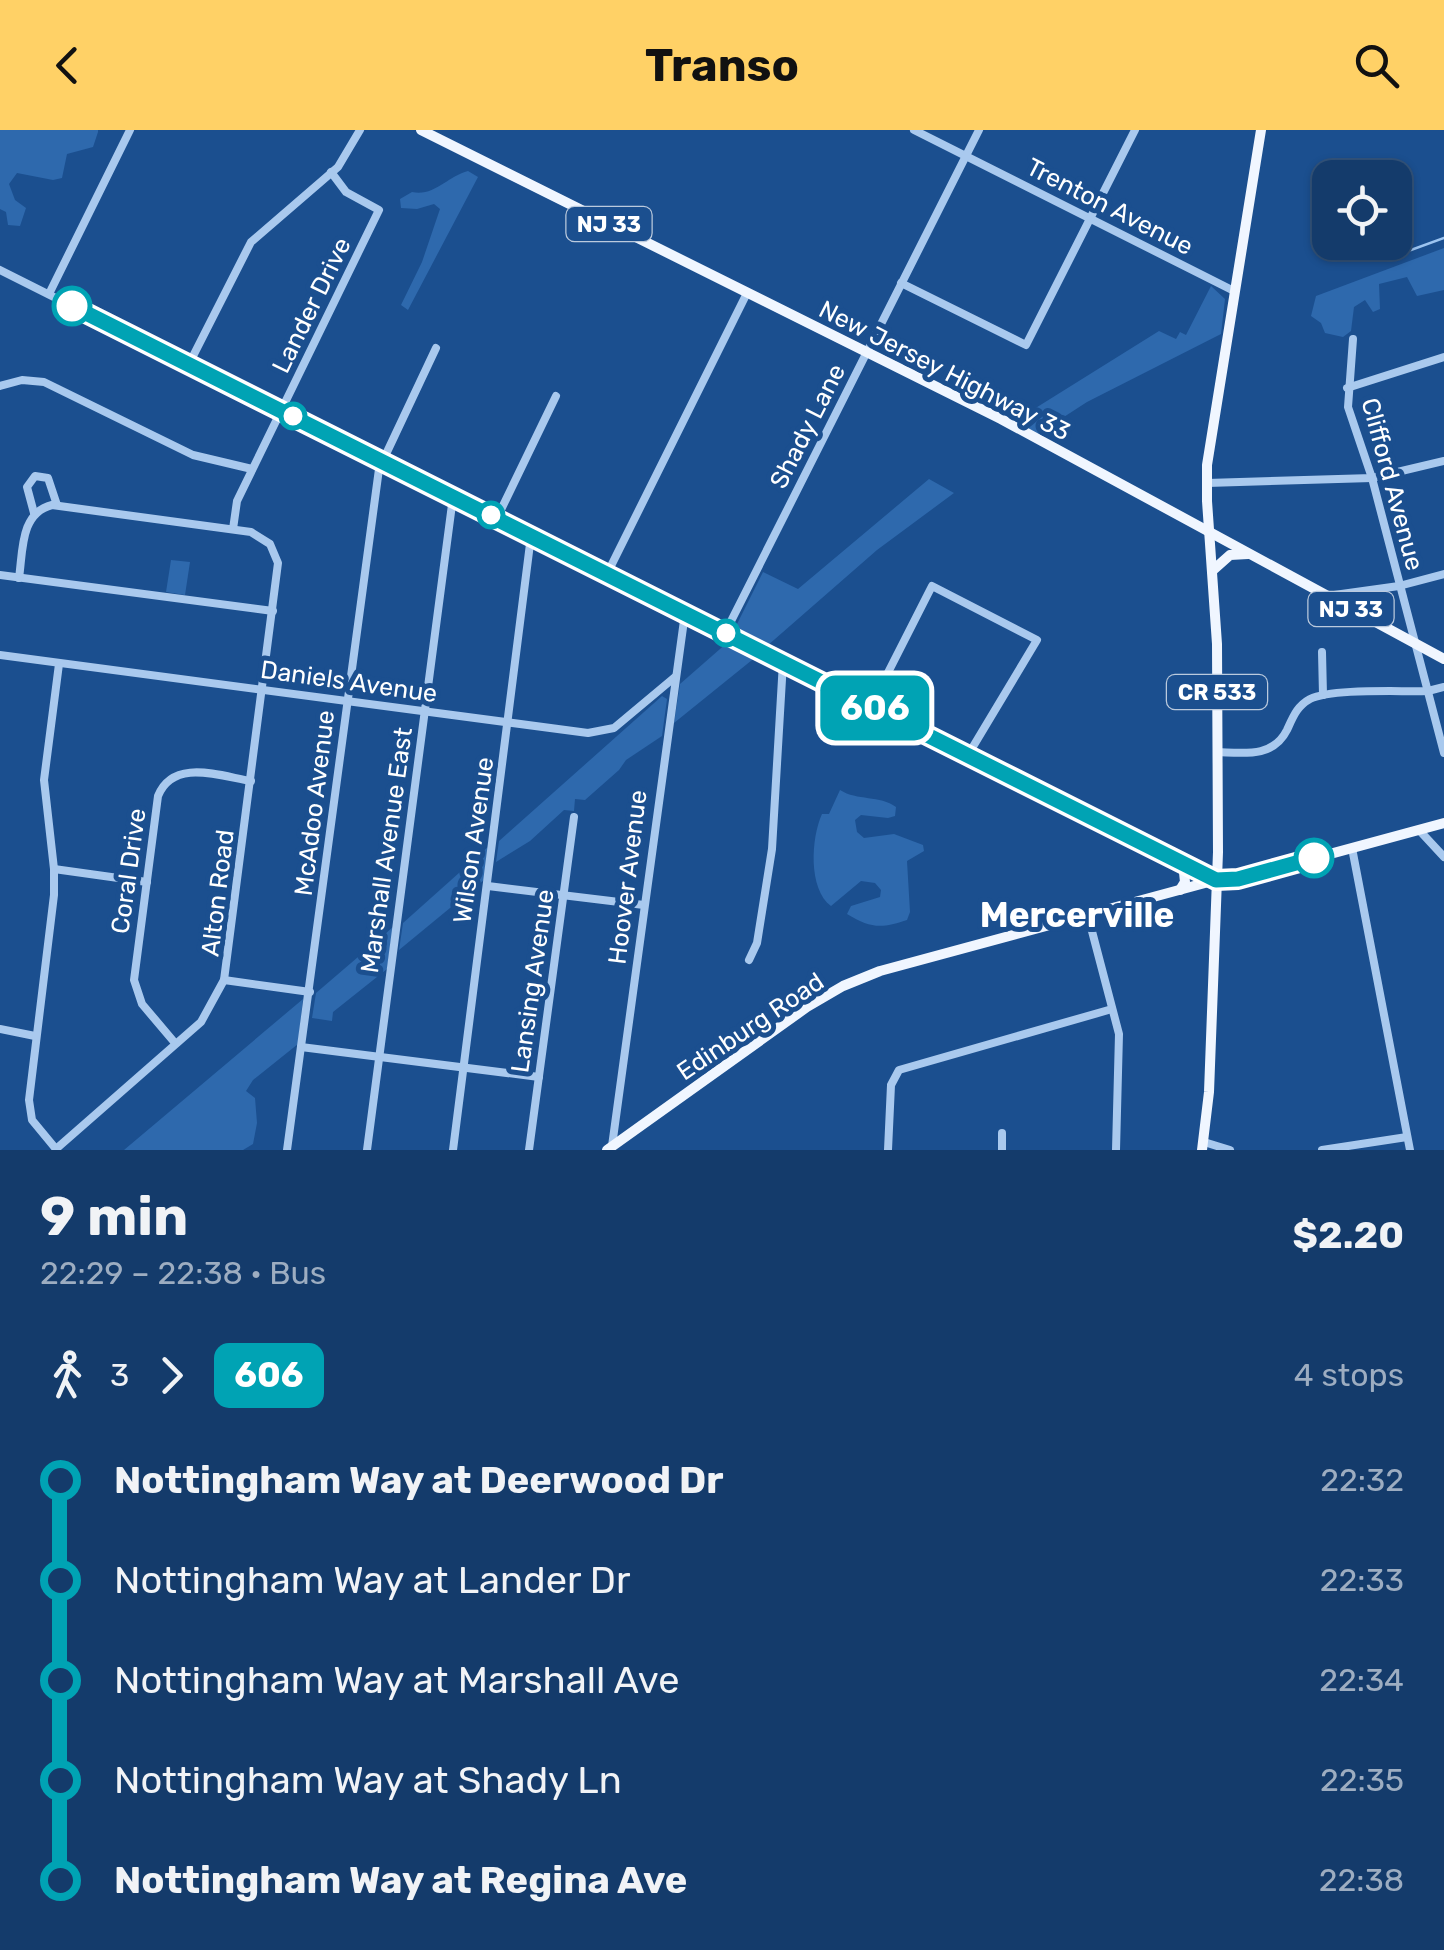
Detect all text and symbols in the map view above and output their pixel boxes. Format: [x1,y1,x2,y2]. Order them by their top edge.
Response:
icon: back [40,38,95,93]
icon: search [1349,38,1404,93]
text: Transo [645,39,799,92]
street label: Trenton Avenue [1022,152,1198,261]
map controls [1312,160,1412,260]
button: locate [1312,160,1412,260]
road number: NJ 33 [566,207,652,241]
street label: Lander Drive [266,233,357,378]
unlabelled marker [53,287,91,325]
street label: New Jersey Highway 33 [814,294,1075,446]
street label: Shady Lane [764,359,851,493]
street label: Clifford Avenue [1356,395,1429,574]
unlabelled marker [280,403,306,429]
unlabelled marker [478,502,504,528]
road number: NJ 33 [1308,592,1394,626]
unlabelled marker [713,620,739,646]
street label: Daniels Avenue [259,655,439,708]
road number: CR 533 [1167,675,1267,709]
line badge: 606 [818,676,932,740]
text: 606 [840,687,910,729]
street label: McAdoo Avenue [289,709,340,898]
street label: Marshall Avenue East [355,725,418,975]
street label: Wilson Avenue [447,755,500,925]
street label: Hoover Avenue [602,788,653,966]
street label: Coral Drive [105,806,152,936]
street label: Alton Road [195,828,240,958]
unlabelled marker [1295,839,1333,877]
street label: Lansing Avenue [505,887,560,1075]
district label: Mercerville [980,894,1174,936]
street label: Edinburg Road [671,967,829,1086]
text: 9 min [40,1184,188,1249]
text: $2.20 [1293,1212,1404,1258]
text: 22:29 – 22:38 · Bus [40,1254,326,1292]
icon: walk [40,1348,95,1403]
icon: forward [144,1348,199,1403]
text: 606 [234,1354,304,1396]
text: 3 [110,1356,129,1394]
text: 4 stops [1294,1356,1404,1394]
text: Nottingham Way at Deerwood Dr [114,1457,723,1503]
text: 22:32 [1320,1461,1404,1499]
text: Nottingham Way at Lander Dr [114,1557,630,1603]
text: 22:33 [1320,1561,1404,1599]
text: Nottingham Way at Marshall Ave [114,1657,679,1703]
text: 22:34 [1319,1661,1404,1699]
text: Nottingham Way at Shady Ln [114,1757,622,1803]
text: 22:35 [1320,1761,1404,1799]
text: Nottingham Way at Regina Ave [114,1857,687,1903]
text: 22:38 [1319,1861,1404,1899]

